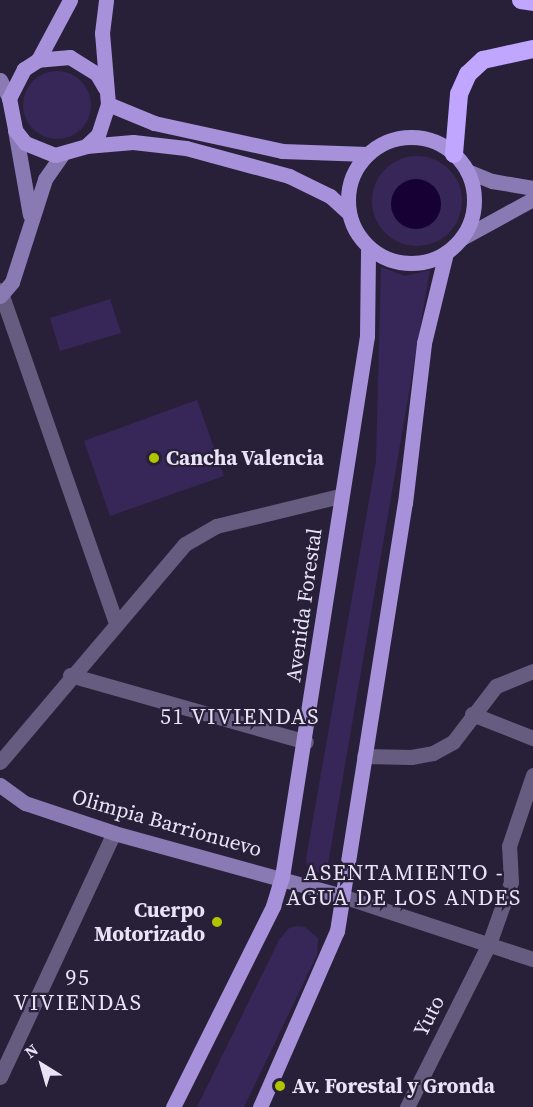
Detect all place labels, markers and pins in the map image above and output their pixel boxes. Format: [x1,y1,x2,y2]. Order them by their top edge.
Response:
place label: Cancha Valencia [166,445,324,471]
marker: Cancha Valencia [147,451,161,465]
place label: Cuerpo Motorizado [94,897,205,947]
marker: Cuerpo Motorizado [210,915,224,929]
place label: Av. Forestal y Gronda [292,1073,495,1099]
marker: Av. Forestal y Gronda [273,1079,287,1093]

